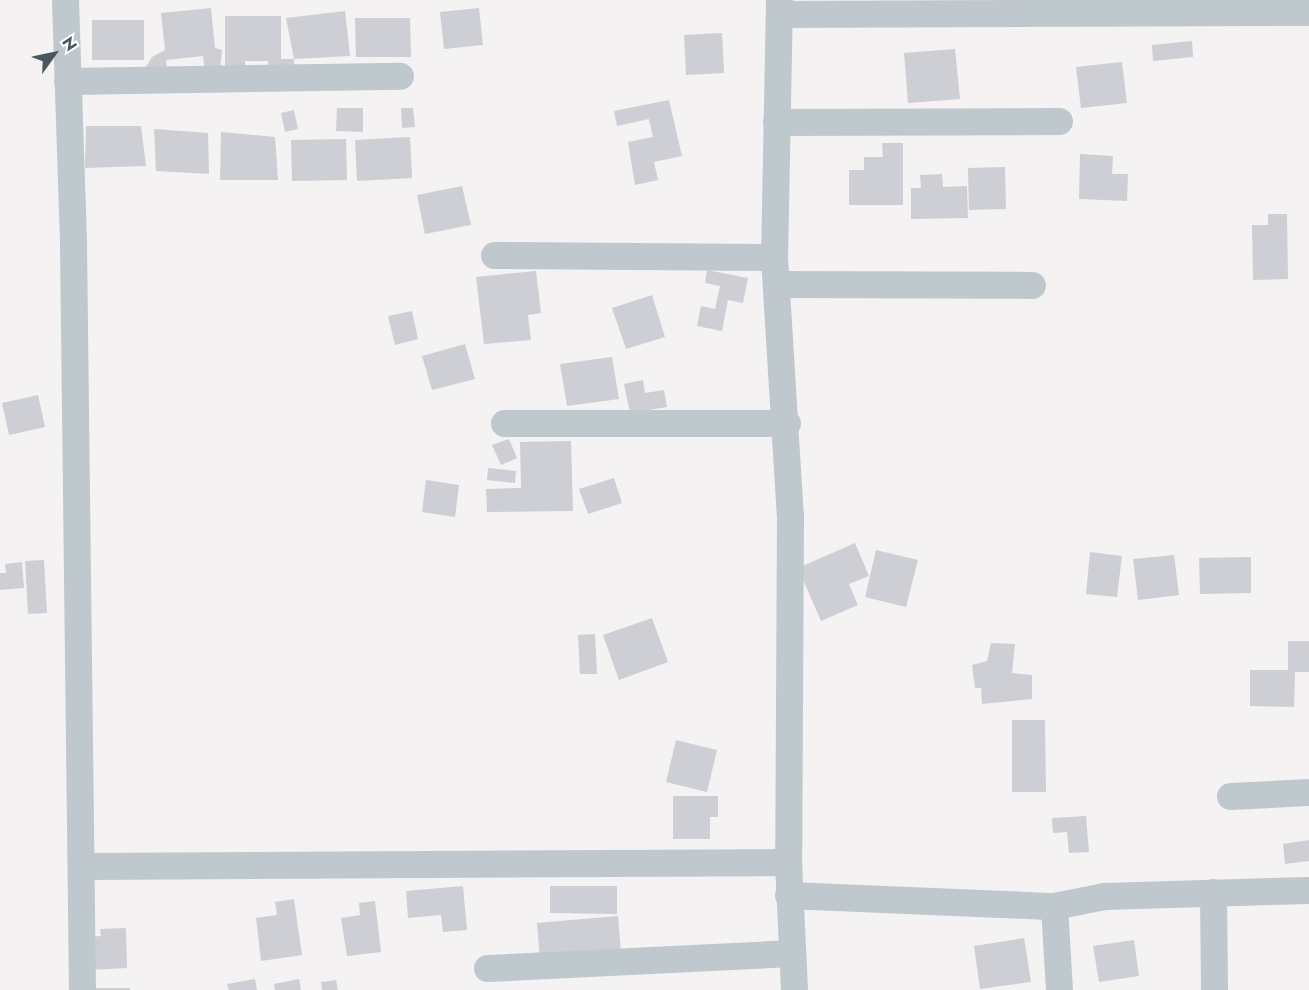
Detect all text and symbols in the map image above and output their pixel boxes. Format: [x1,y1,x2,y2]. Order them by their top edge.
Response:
north arrow [24,24,84,84]
text: N [56,32,83,56]

